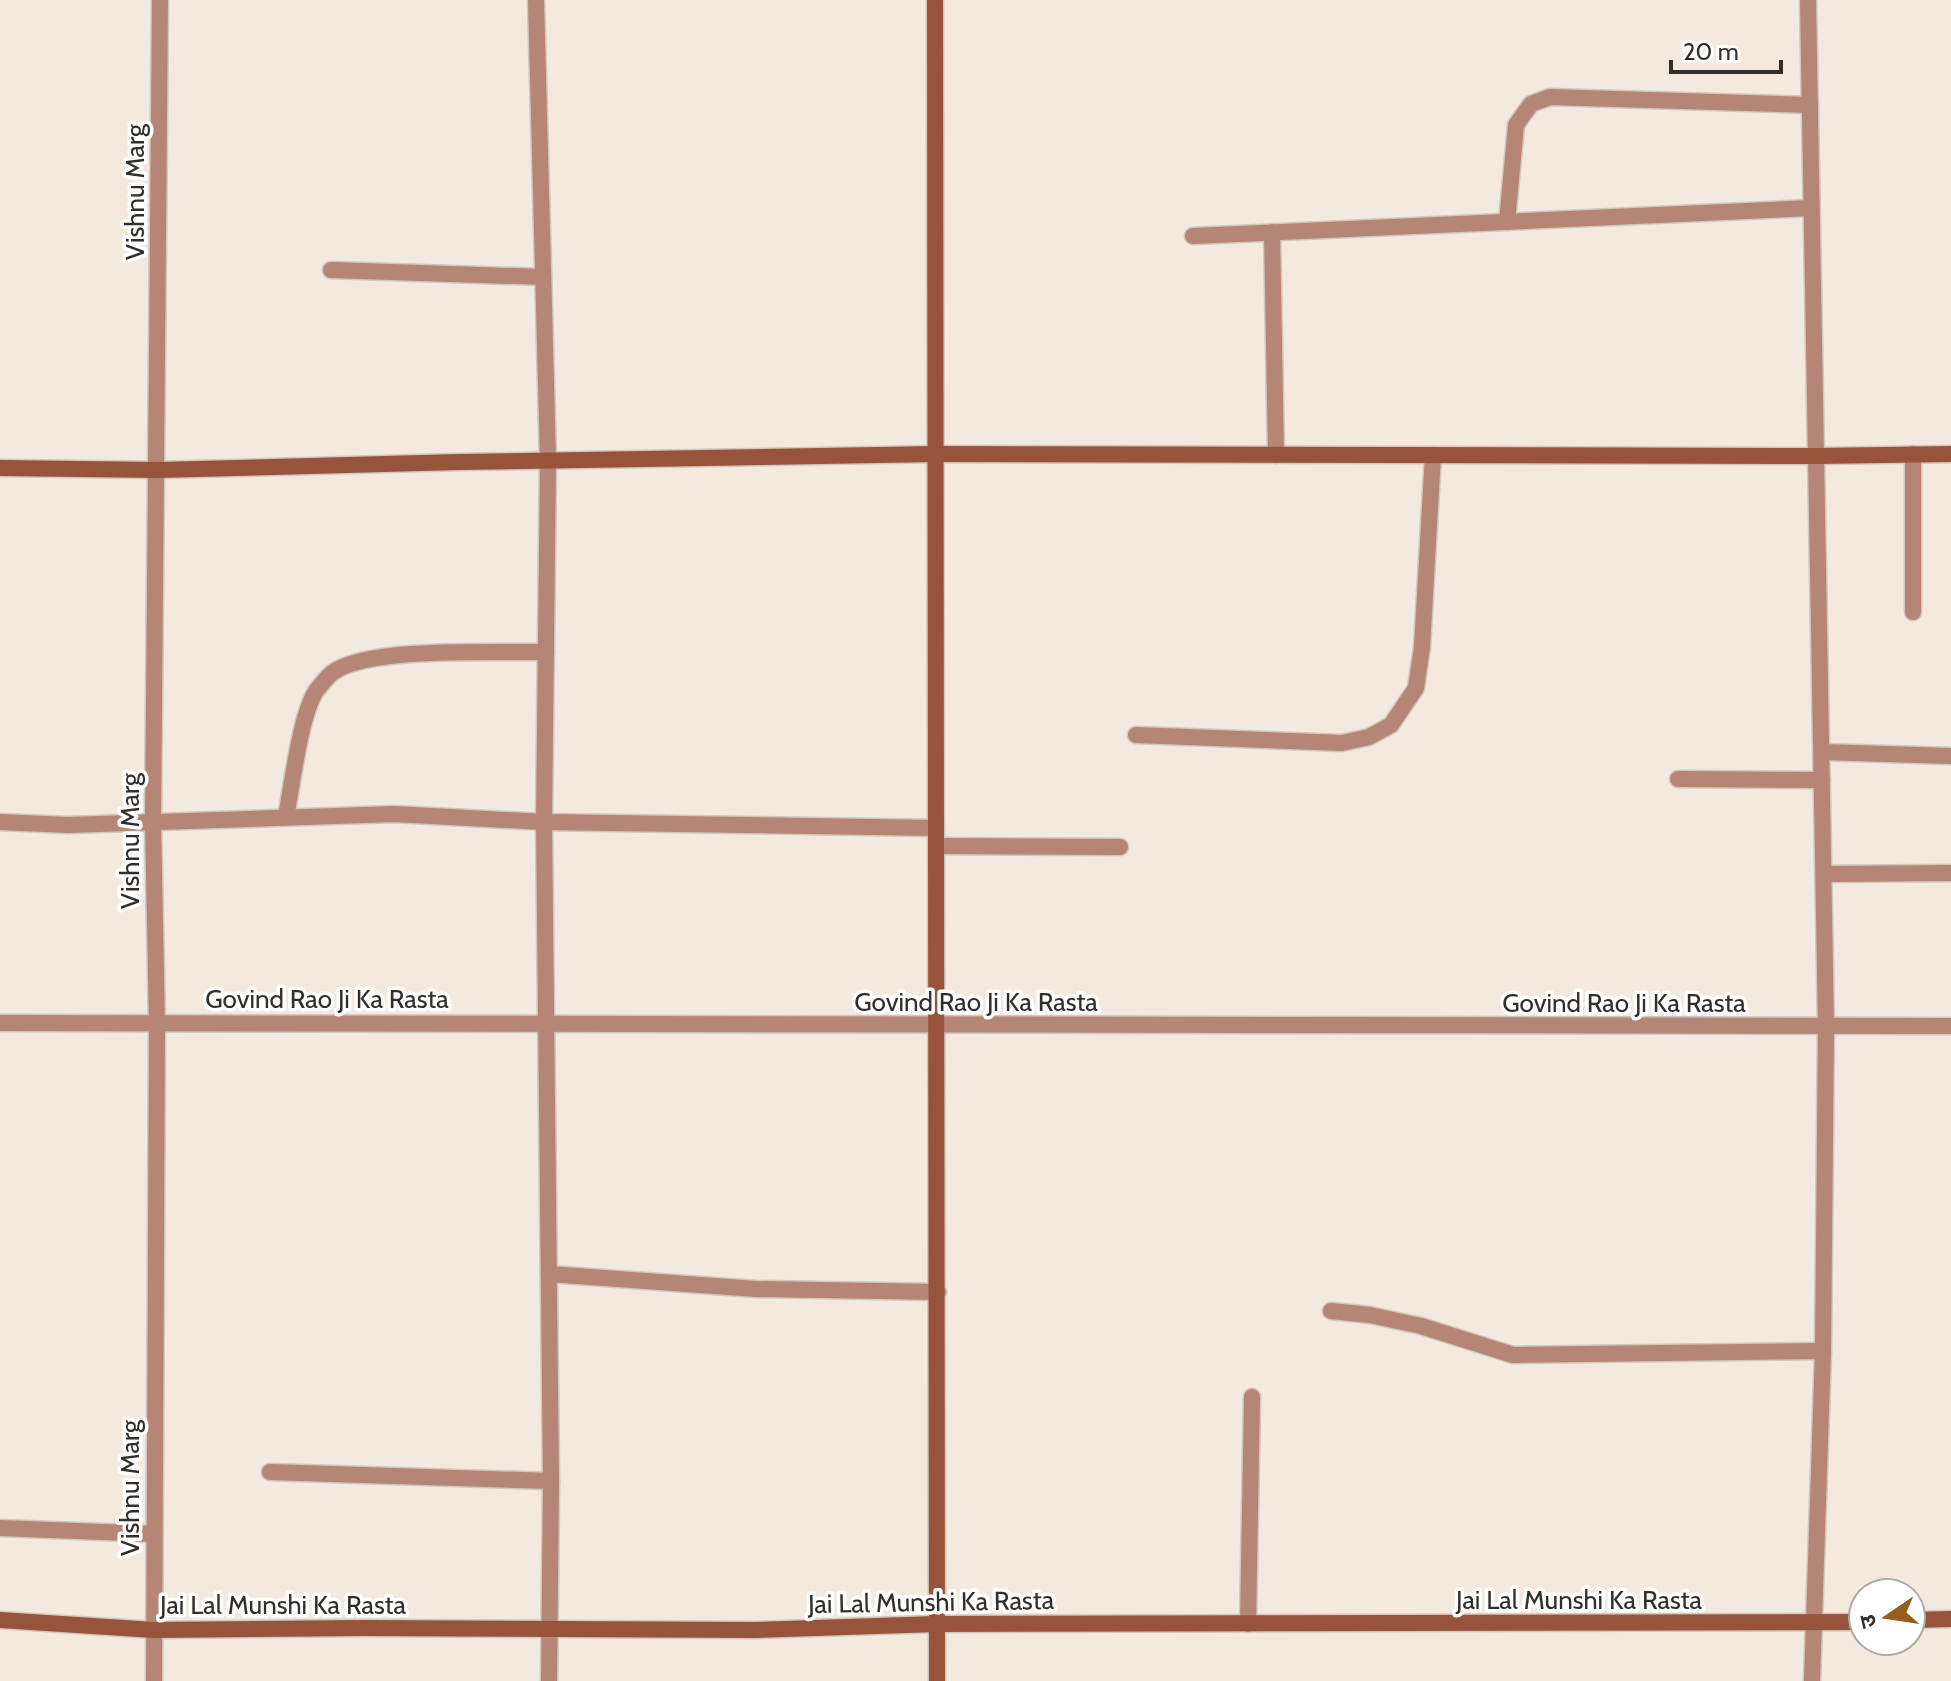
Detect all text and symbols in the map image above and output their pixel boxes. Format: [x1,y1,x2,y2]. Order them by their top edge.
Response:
scale bar [1671,24,1781,74]
text: 20 m [1683,37,1739,66]
street label: Vishnu Marg [119,123,151,260]
street label: Vishnu Marg [114,772,146,909]
street label: Govind Rao Ji Ka Rasta [205,983,449,1015]
street label: Govind Rao Ji Ka Rasta [854,986,1098,1018]
street label: Govind Rao Ji Ka Rasta [1502,987,1746,1019]
street label: Vishnu Marg [114,1419,146,1556]
north arrow [1847,1577,1927,1657]
street label: Jai Lal Munshi Ka Rasta [807,1584,1055,1620]
street label: Jai Lal Munshi Ka Rasta [1455,1584,1702,1616]
street label: Jai Lal Munshi Ka Rasta [159,1589,406,1621]
text: उ [1853,1611,1883,1631]

